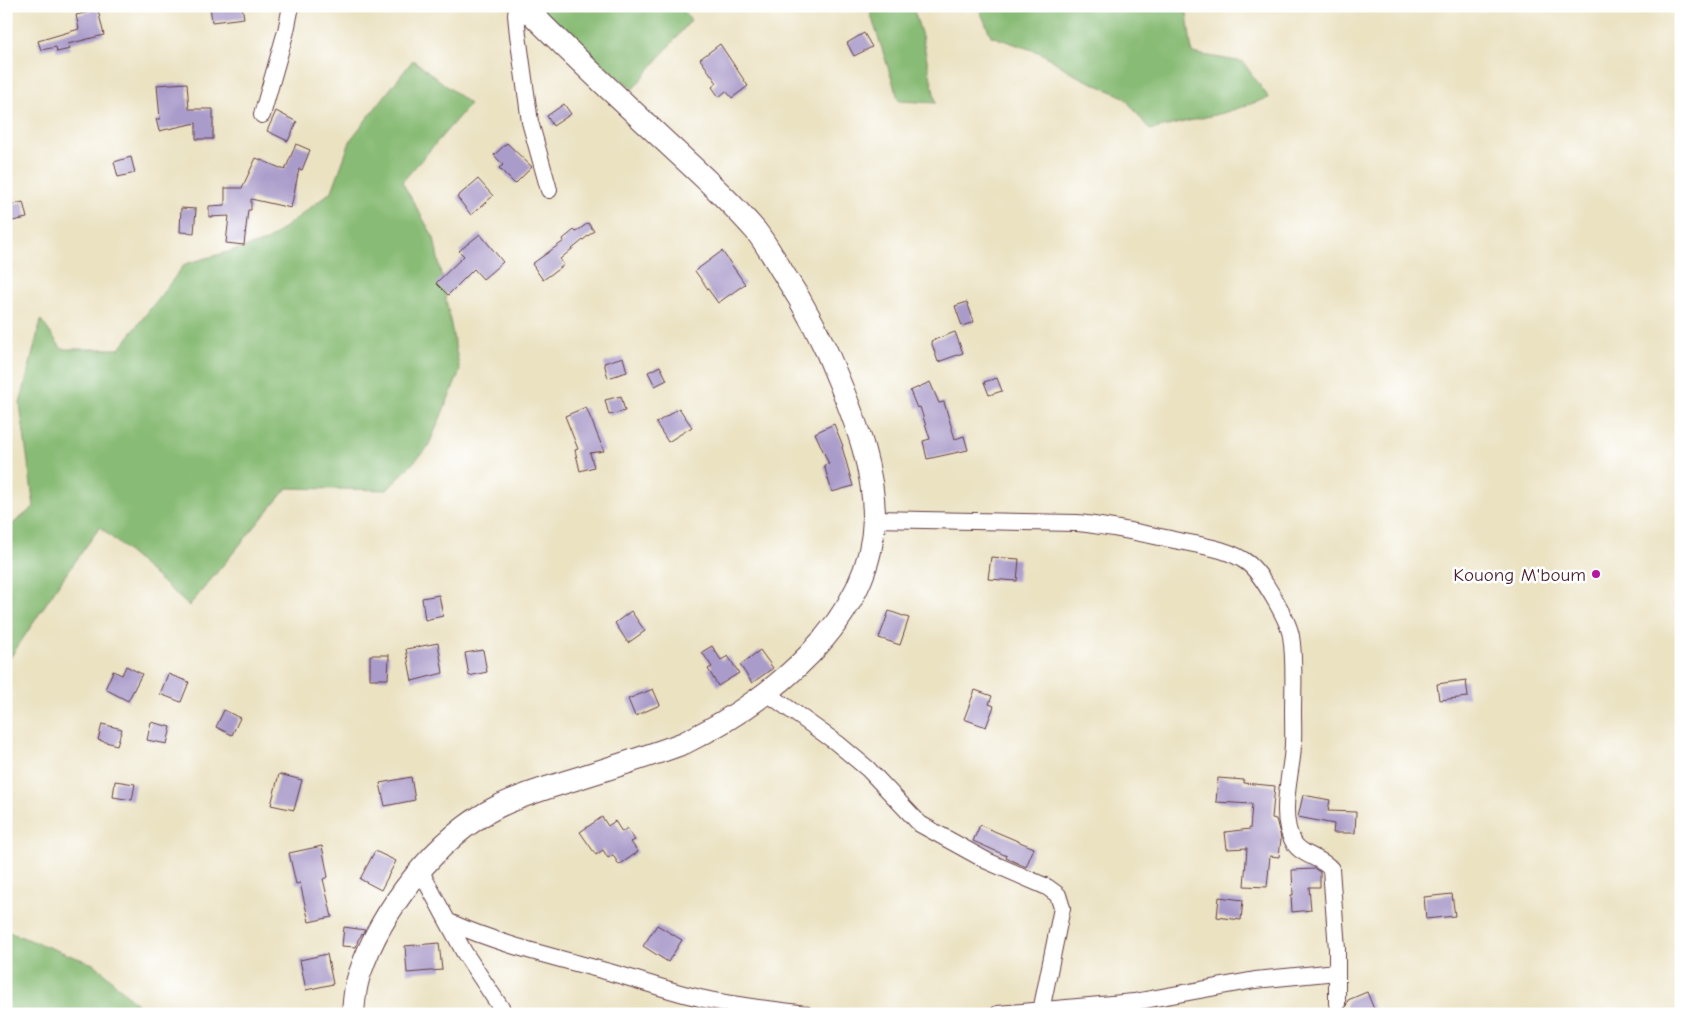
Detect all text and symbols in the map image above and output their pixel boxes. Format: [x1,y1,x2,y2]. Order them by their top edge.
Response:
place label: Kouong M'boum [1453,564,1586,586]
marker: Kouong M'boum [1590,568,1602,580]

